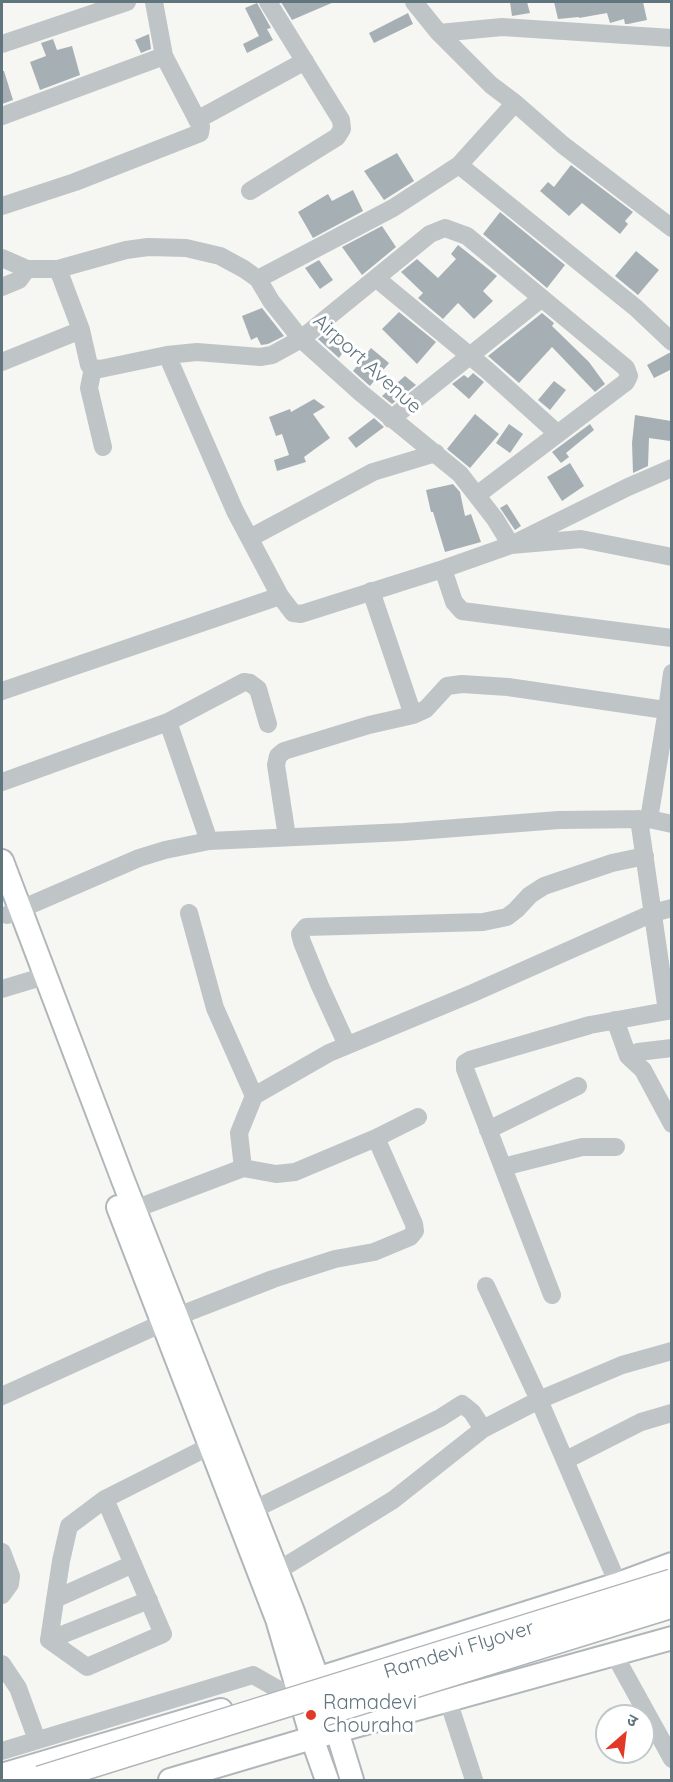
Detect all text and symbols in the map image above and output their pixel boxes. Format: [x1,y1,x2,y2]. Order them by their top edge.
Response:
street label: Airport Avenue [308,309,426,419]
street label: Ramdevi Flyover [381,1616,537,1684]
place label: Ramadevi Chouraha [323,1691,417,1738]
north arrow [595,1704,655,1764]
marker: Ramadevi Chouraha [304,1708,318,1722]
text: उ [624,1709,641,1731]

